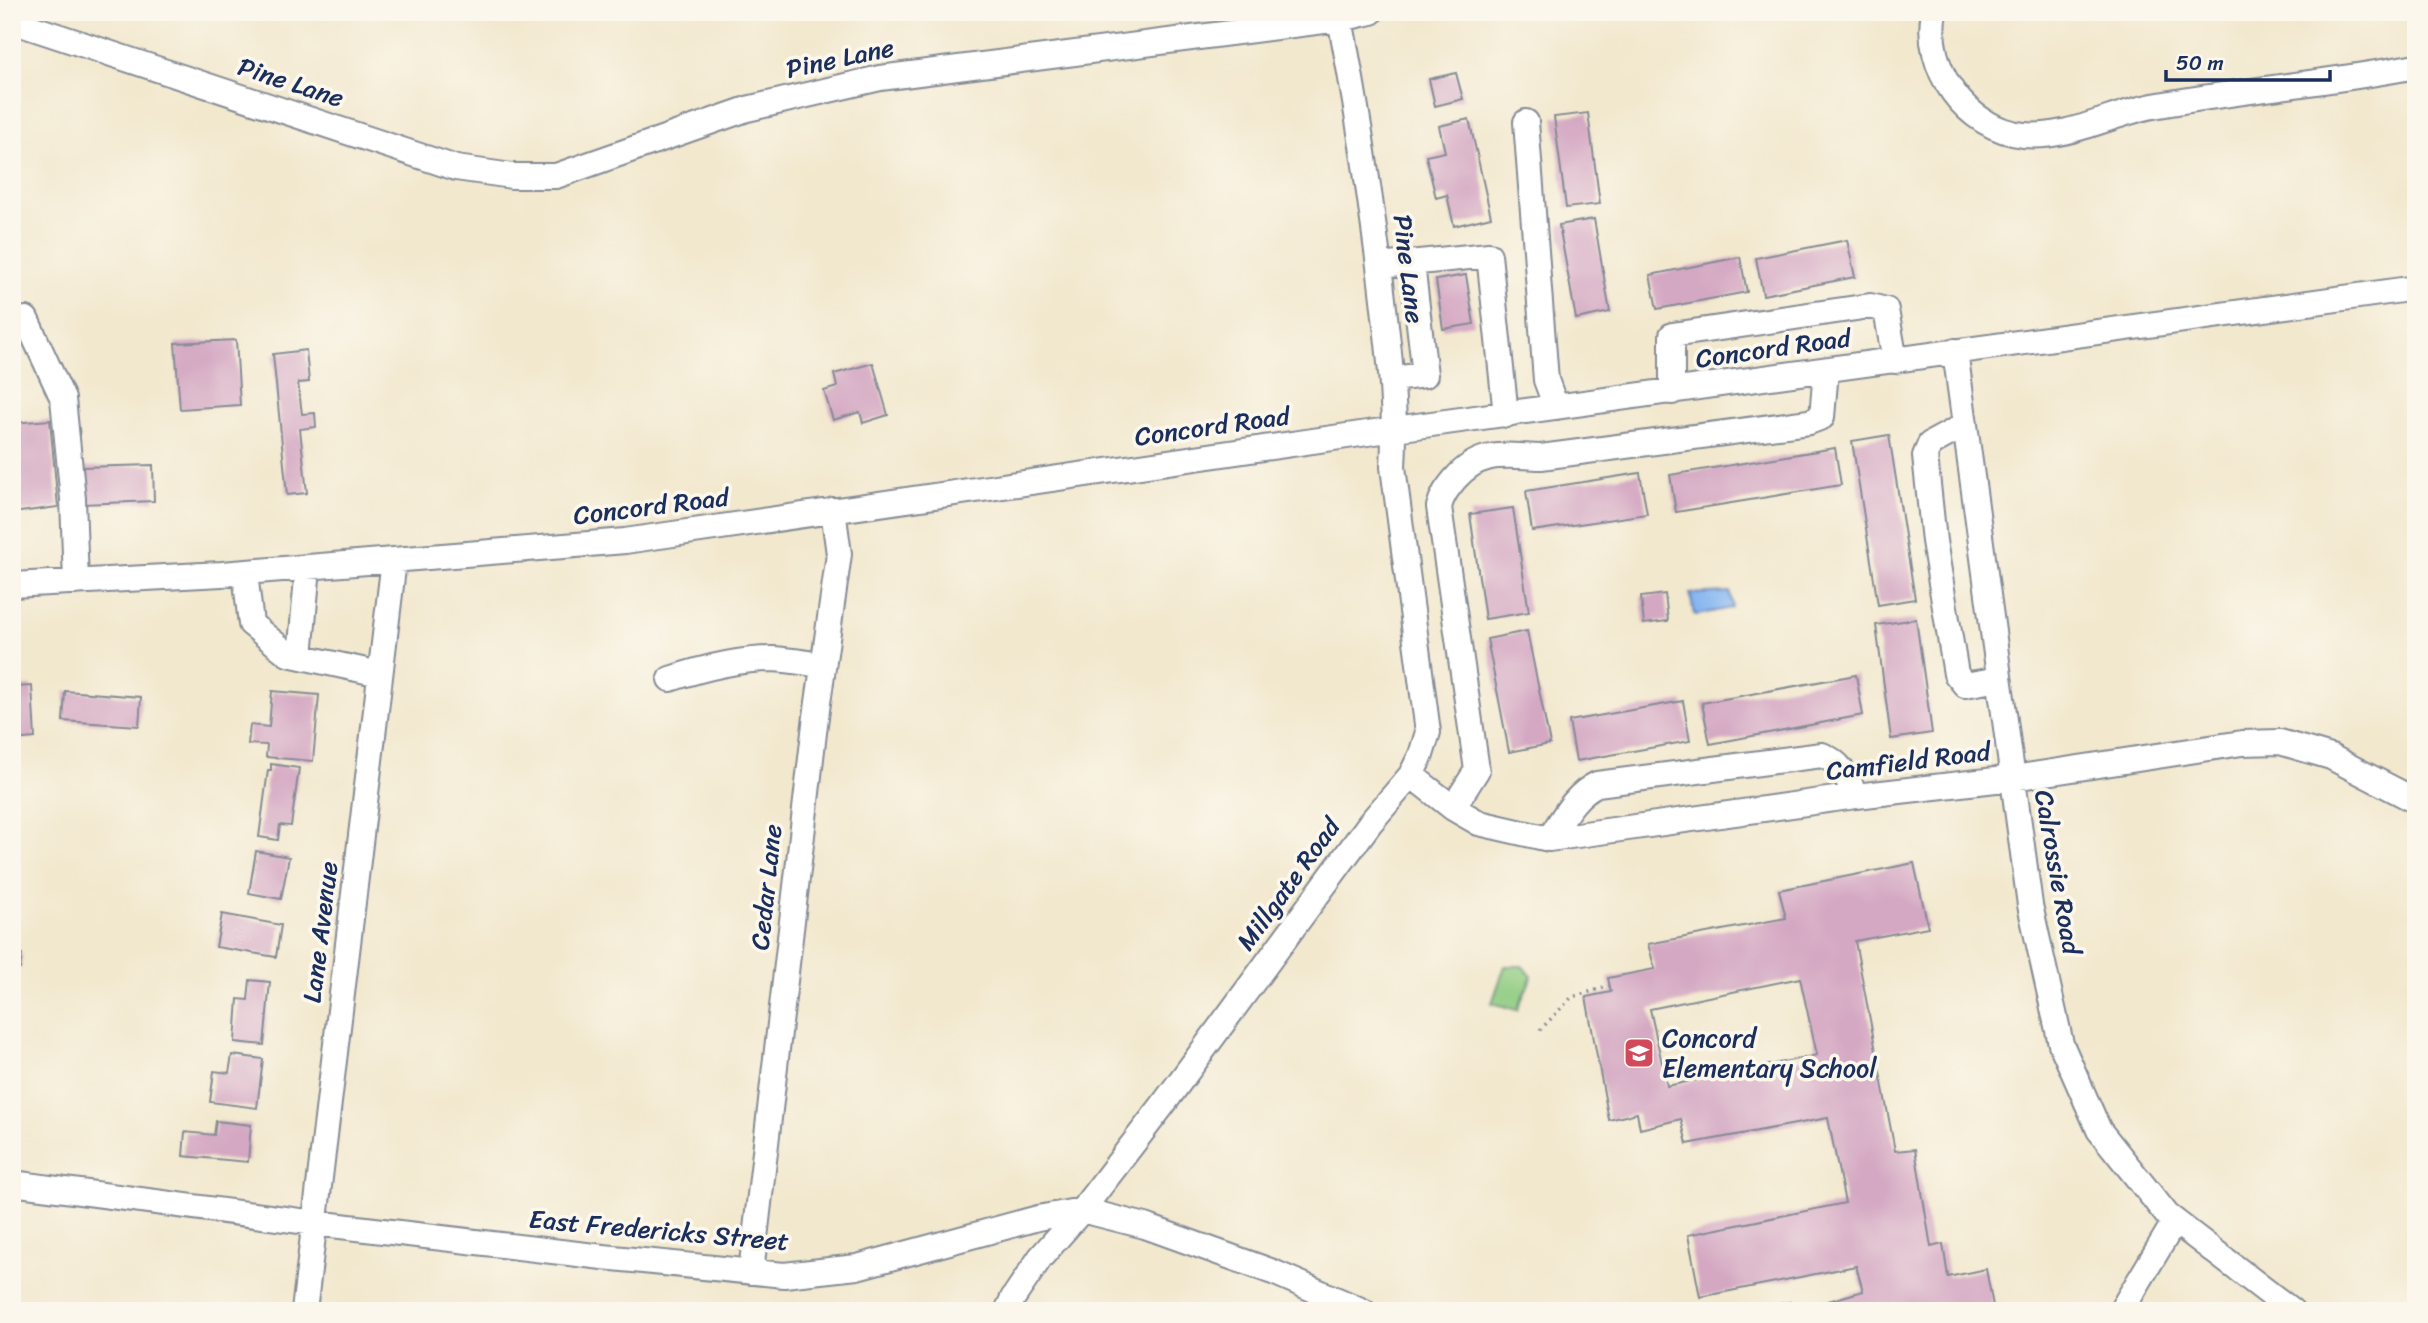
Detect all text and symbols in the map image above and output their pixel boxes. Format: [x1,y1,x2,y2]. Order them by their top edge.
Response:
street label: Pine Lane [782,24,898,92]
scale bar [2166,38,2330,82]
street label: Pine Lane [232,43,350,121]
text: 50 m [2176,44,2224,82]
street label: Pine Lane [1379,212,1439,326]
street label: Concord Road [1692,314,1856,382]
street label: Concord Road [1131,392,1295,460]
street label: Concord Road [571,473,734,538]
street label: Camfield Road [1823,728,1995,794]
street label: Calrossie Road [2021,786,2095,960]
street label: Millgate Road [1224,806,1354,961]
street label: Cedar Lane [737,822,795,952]
street label: Lane Avenue [288,859,352,1005]
place label: Concord Elementary School [1662,1015,1877,1091]
school or university icon: Concord Elementary School [1622,1036,1656,1070]
street label: East Fredericks Street [527,1196,791,1264]

